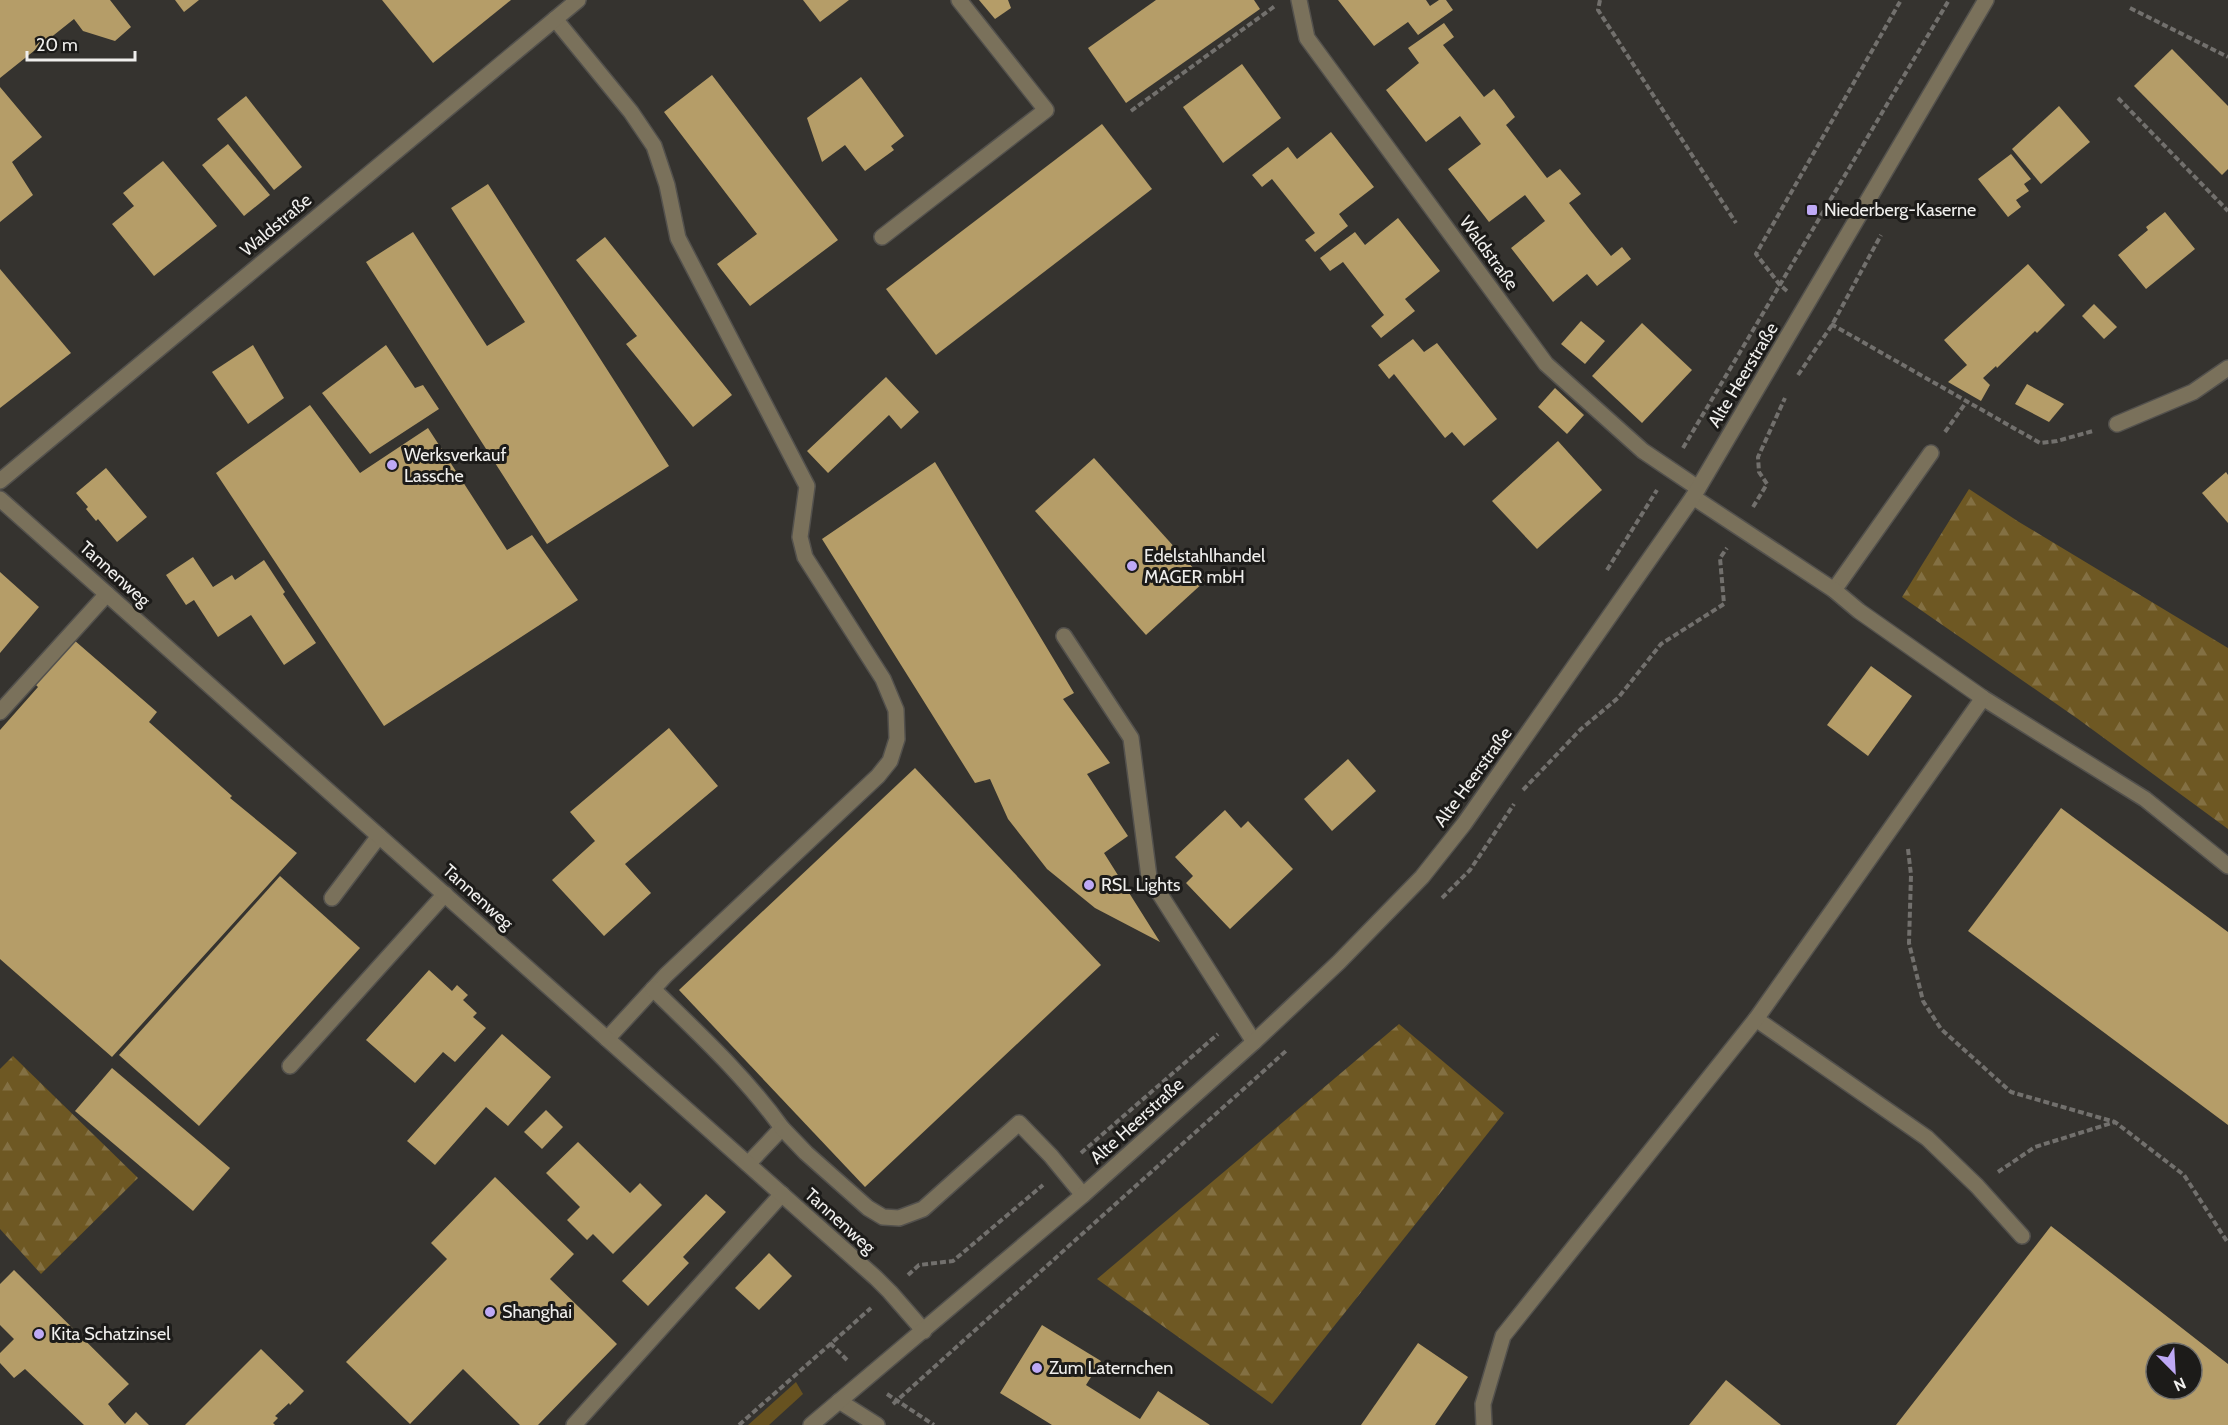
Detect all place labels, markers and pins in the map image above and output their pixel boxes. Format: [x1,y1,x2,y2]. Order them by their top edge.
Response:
place label: Niederberg-Kaserne [1824,199,1976,221]
marker: Niederberg-Kaserne [1805,203,1819,217]
place label: Werksverkauf Lassche [404,444,506,487]
marker: Werksverkauf Lassche [385,458,399,472]
place label: Edelstahlhandel MAGER mbH [1144,545,1266,588]
marker: Edelstahlhandel MAGER mbH [1125,559,1139,573]
place label: RSL Lights [1101,874,1180,896]
marker: RSL Lights [1082,878,1096,892]
place label: Shanghai [502,1301,572,1323]
marker: Shanghai [483,1305,497,1319]
place label: Kita Schatzinsel [51,1323,171,1345]
marker: Kita Schatzinsel [32,1327,46,1341]
place label: Zum Laternchen [1049,1357,1173,1379]
marker: Zum Laternchen [1030,1361,1044,1375]

